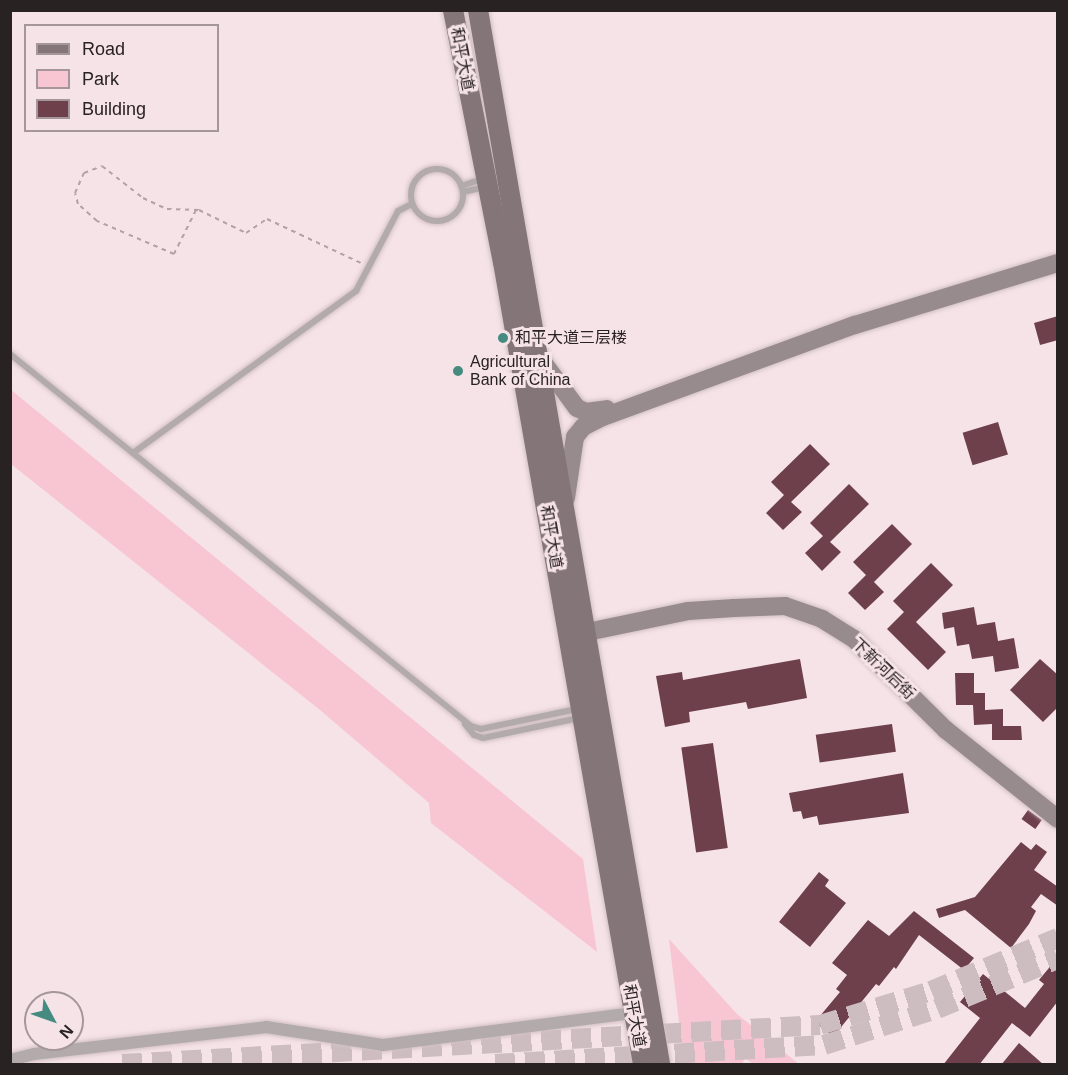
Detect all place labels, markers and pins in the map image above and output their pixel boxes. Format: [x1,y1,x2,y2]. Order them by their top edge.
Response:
place label: 和平大道三层楼 [515,328,627,348]
marker: 和平大道三层楼 [496,331,510,345]
place label: Agricultural Bank of China [470,352,571,390]
marker: Agricultural Bank of China [451,364,465,378]

